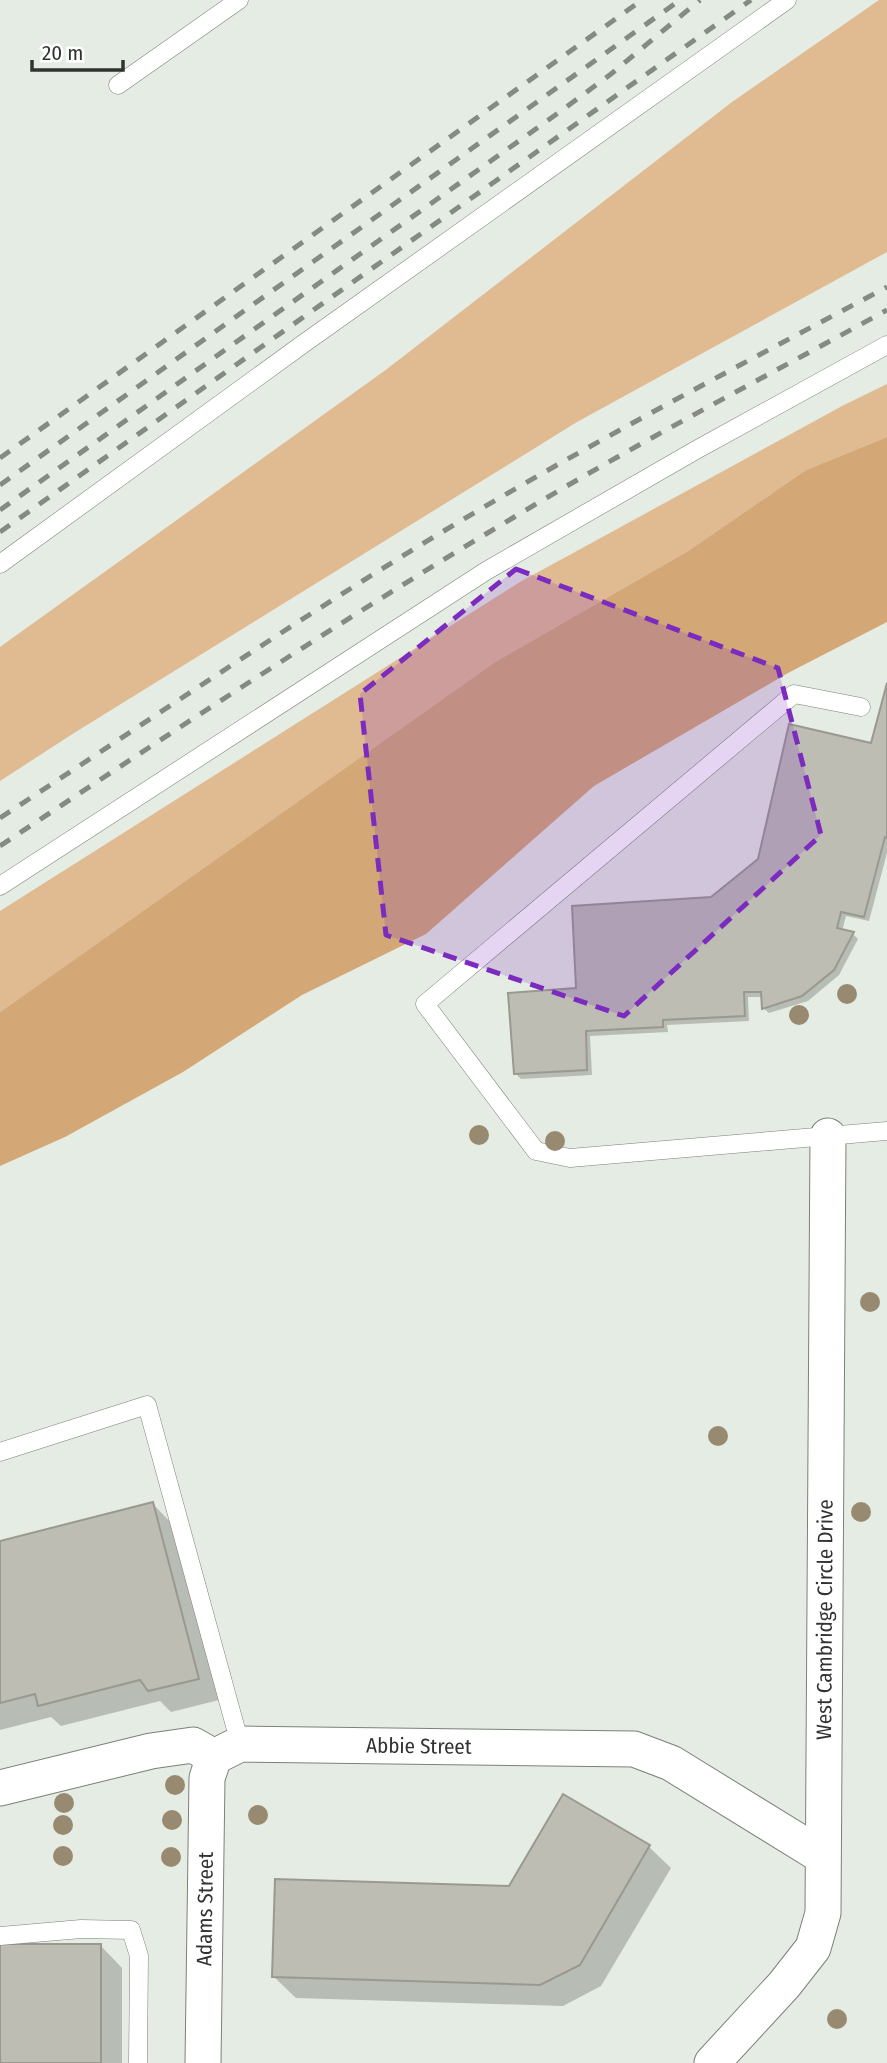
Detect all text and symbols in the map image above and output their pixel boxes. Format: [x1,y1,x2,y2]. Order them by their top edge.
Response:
scale bar [32,28,122,72]
text: 20 m [42,40,83,66]
street label: West Cambridge Circle Drive [811,1499,839,1740]
street label: Abbie Street [366,1733,472,1760]
street label: Adams Street [191,1852,219,1966]

